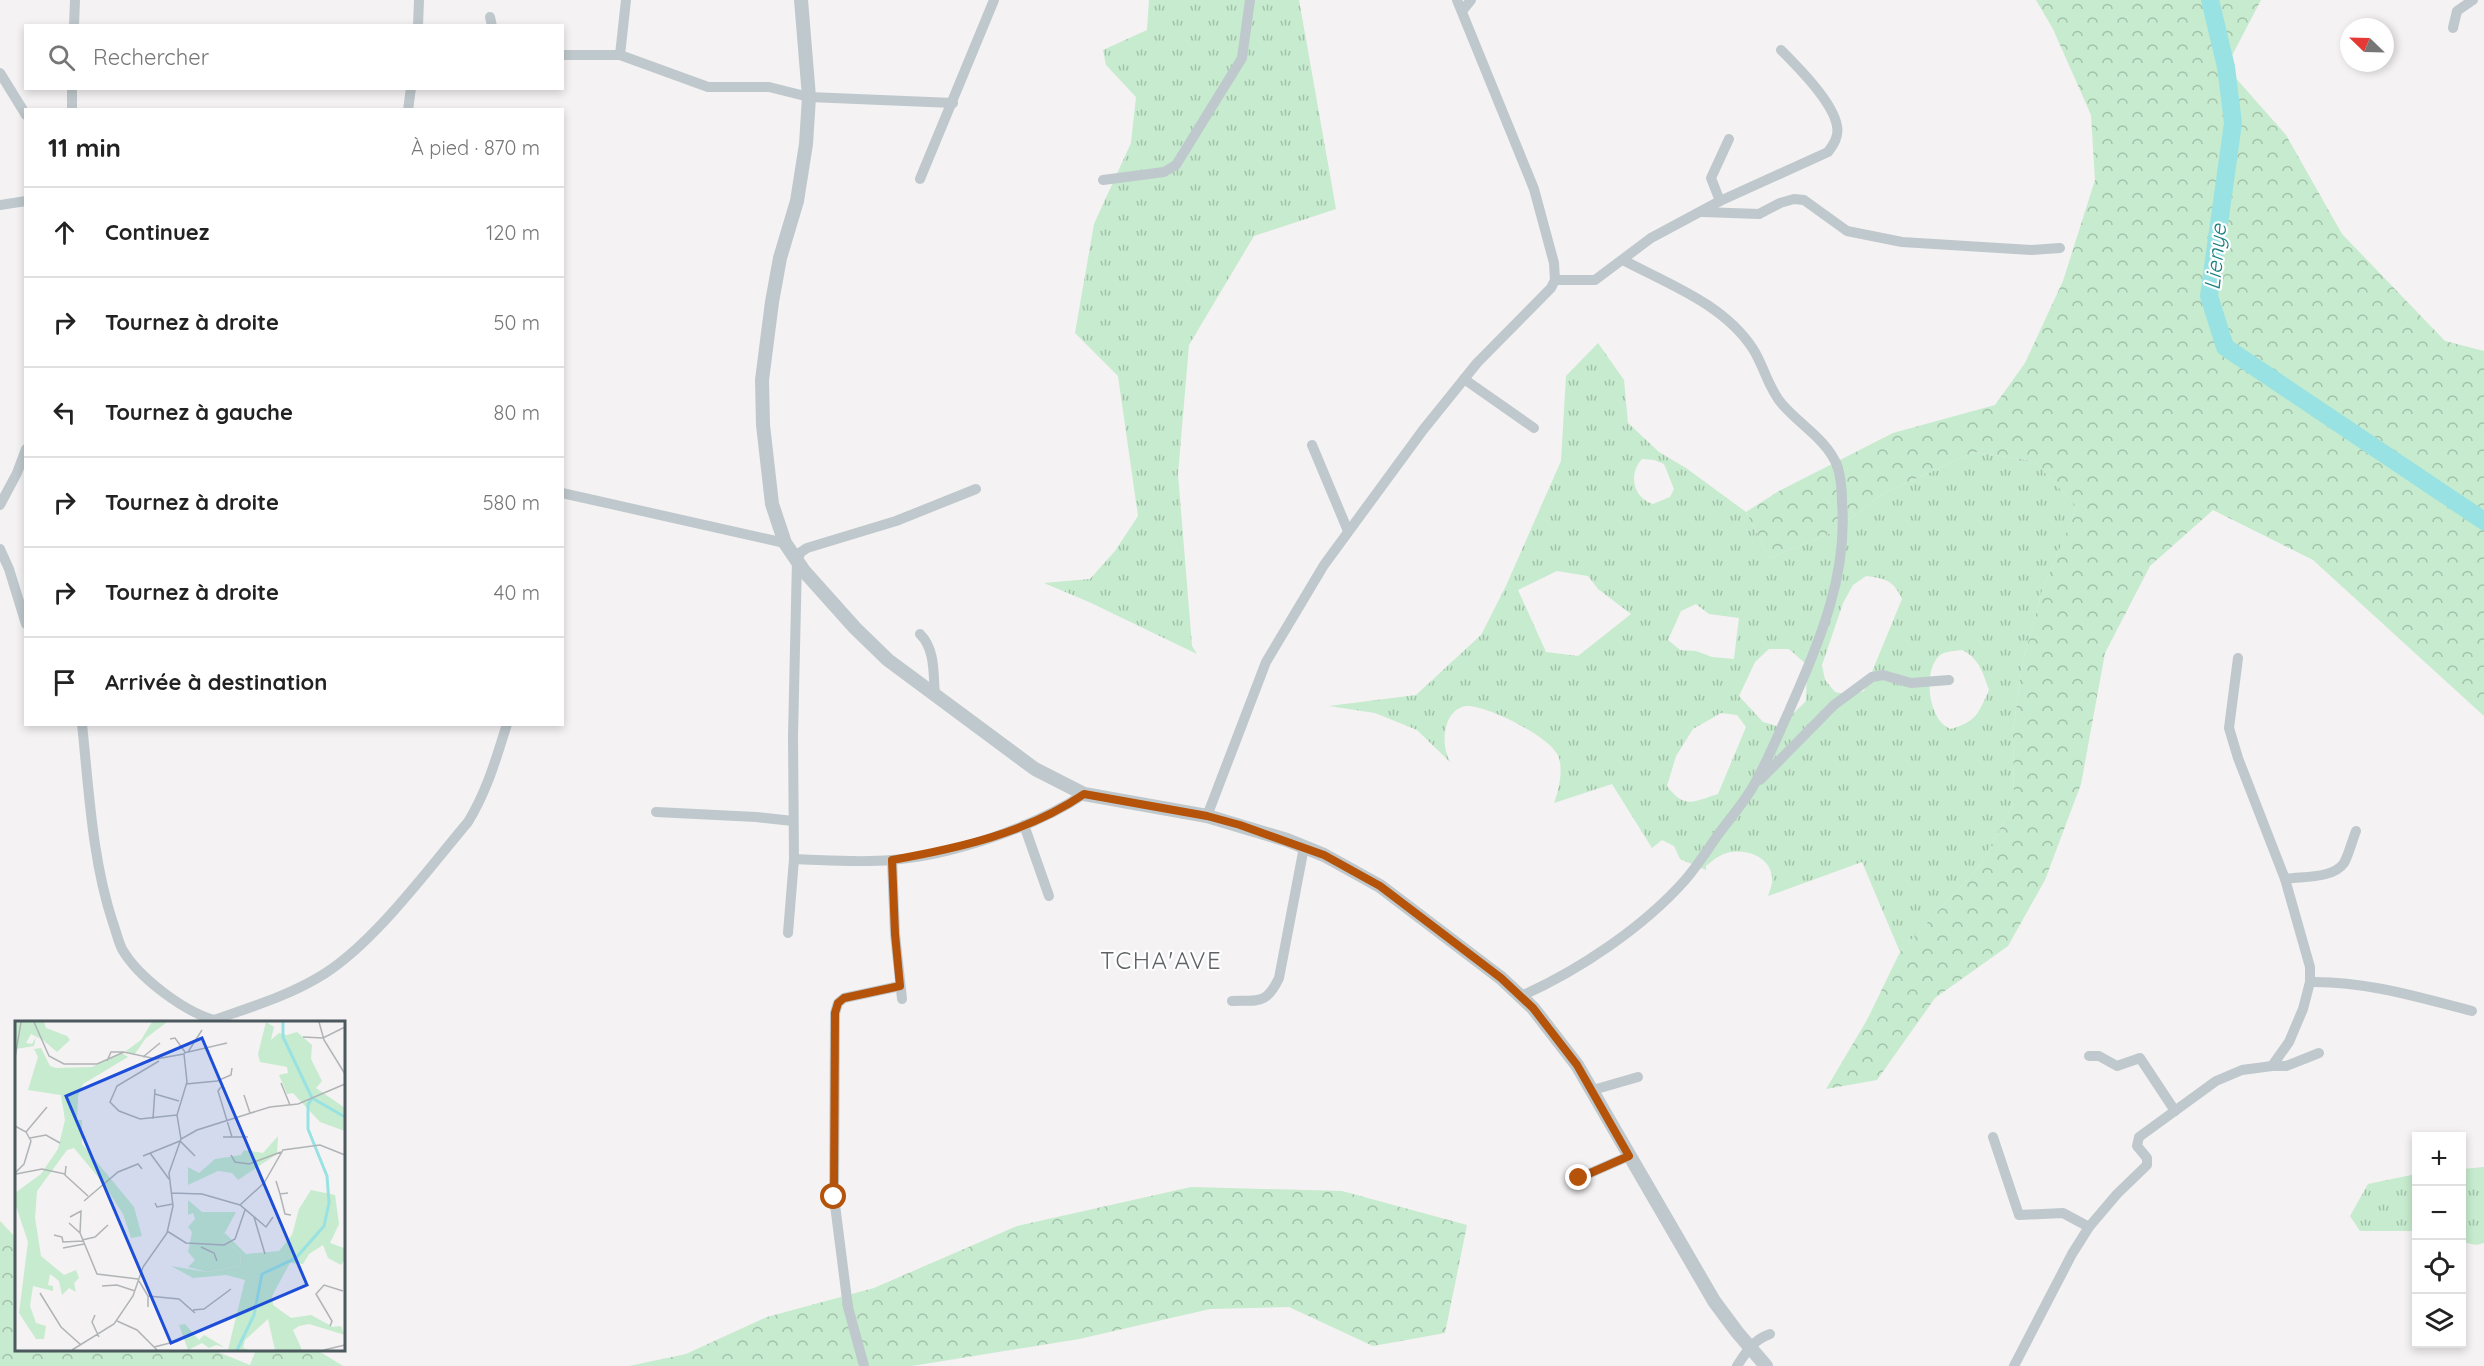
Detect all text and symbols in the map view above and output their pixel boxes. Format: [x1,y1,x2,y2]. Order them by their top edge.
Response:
north arrow [2340,18,2394,72]
search box [24,24,564,90]
icon: search [45,41,78,74]
text: Rechercher [93,43,209,71]
text: 11 min [48,131,121,164]
text: À pied · 870 m [411,135,540,160]
icon: ahead [48,216,81,249]
text: Continuez [105,218,209,246]
text: 120 m [486,220,540,245]
water label: Lienye [2198,221,2233,291]
icon: right [48,306,81,339]
text: Tournez à droite [105,308,279,336]
text: 50 m [494,310,540,335]
icon: left [48,396,81,429]
text: Tournez à gauche [105,398,293,426]
text: 80 m [494,400,540,425]
icon: right [48,486,81,519]
text: Tournez à droite [105,488,279,516]
text: 580 m [483,490,540,515]
icon: right [48,576,81,609]
text: Tournez à droite [105,578,279,606]
text: 40 m [494,580,540,605]
icon: arrive [48,666,81,699]
text: Arrivée à destination [105,668,327,696]
district label: TCHA'AVE [1100,945,1222,975]
inset map [15,1021,345,1351]
map controls [2412,1132,2466,1348]
button: + [2412,1132,2466,1186]
route end [1565,1164,1591,1190]
route start [820,1183,846,1209]
button: − [2412,1186,2466,1240]
button: locate [2412,1240,2466,1294]
button: layers [2412,1294,2466,1348]

